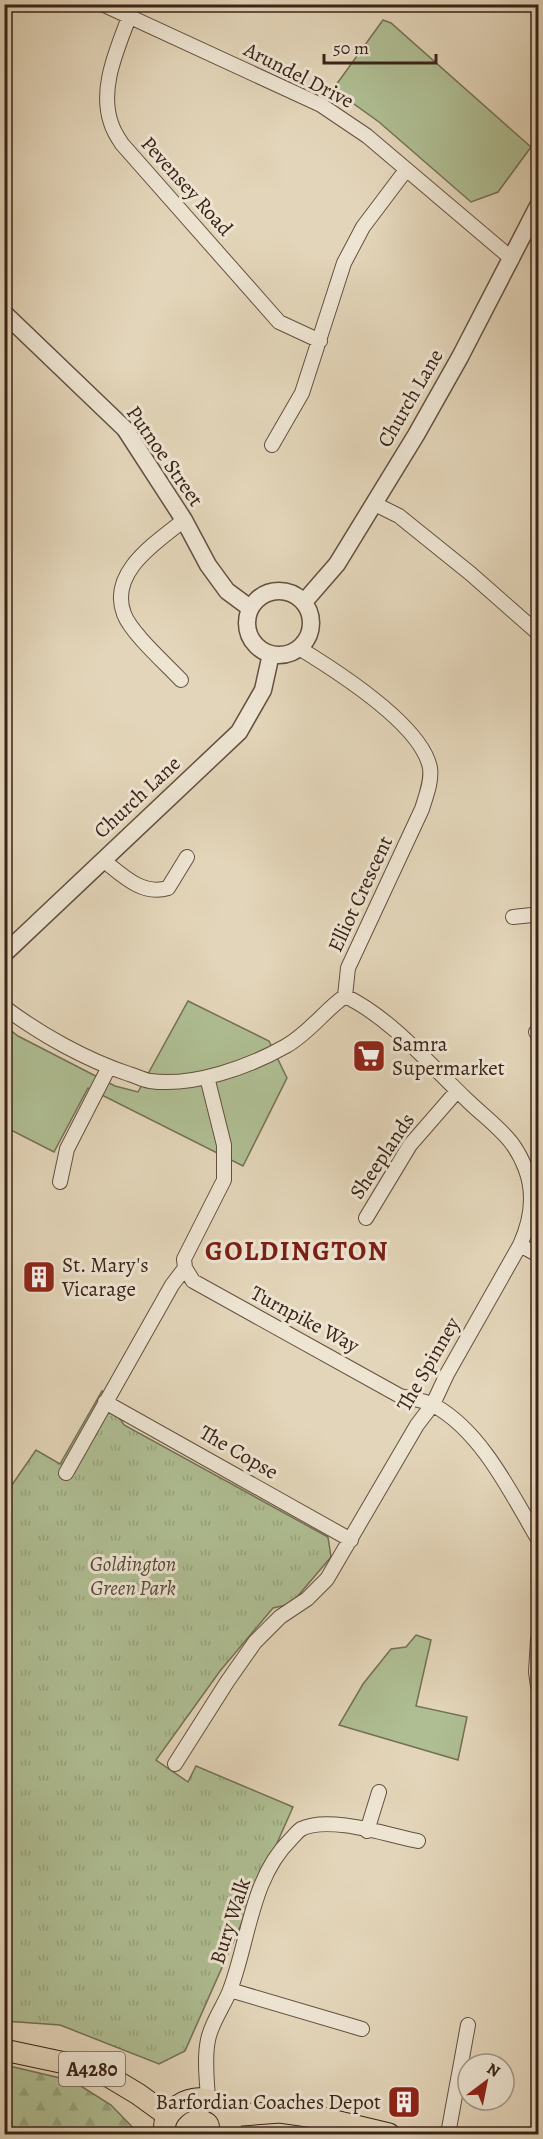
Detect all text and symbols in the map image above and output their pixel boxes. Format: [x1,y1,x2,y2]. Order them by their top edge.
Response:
scale bar [324,27,436,65]
street label: Arundel Drive [238,35,359,115]
text: 50 m [333,36,369,60]
street label: Pevensey Road [135,130,240,242]
street label: Church Lane [371,344,449,452]
street label: Putnoe Street [120,400,210,512]
street label: Church Lane [88,750,186,844]
street label: Elliot Crescent [321,831,399,957]
place label: Samra Supermarket [392,1030,505,1082]
supermarket icon: Samra Supermarket [351,1038,387,1074]
street label: Sheeplands [343,1107,421,1205]
district label: GOLDINGTON [205,1233,389,1269]
place label: St. Mary's Vicarage [61,1251,149,1303]
building icon: St. Mary's Vicarage [21,1259,57,1295]
street label: Turnpike Way [246,1279,365,1360]
street label: The Spinney [390,1311,467,1416]
street label: The Copse [195,1418,283,1486]
park label: Goldington Green Park [90,1550,176,1602]
street label: Bury Walk [203,1874,257,1968]
road number: A4280 [59,2052,125,2086]
north arrow [456,2052,516,2112]
text: N [483,2058,504,2083]
building icon: Barfordian Coaches Depot [386,2084,422,2120]
place label: Barfordian Coaches Depot [155,2088,381,2116]

